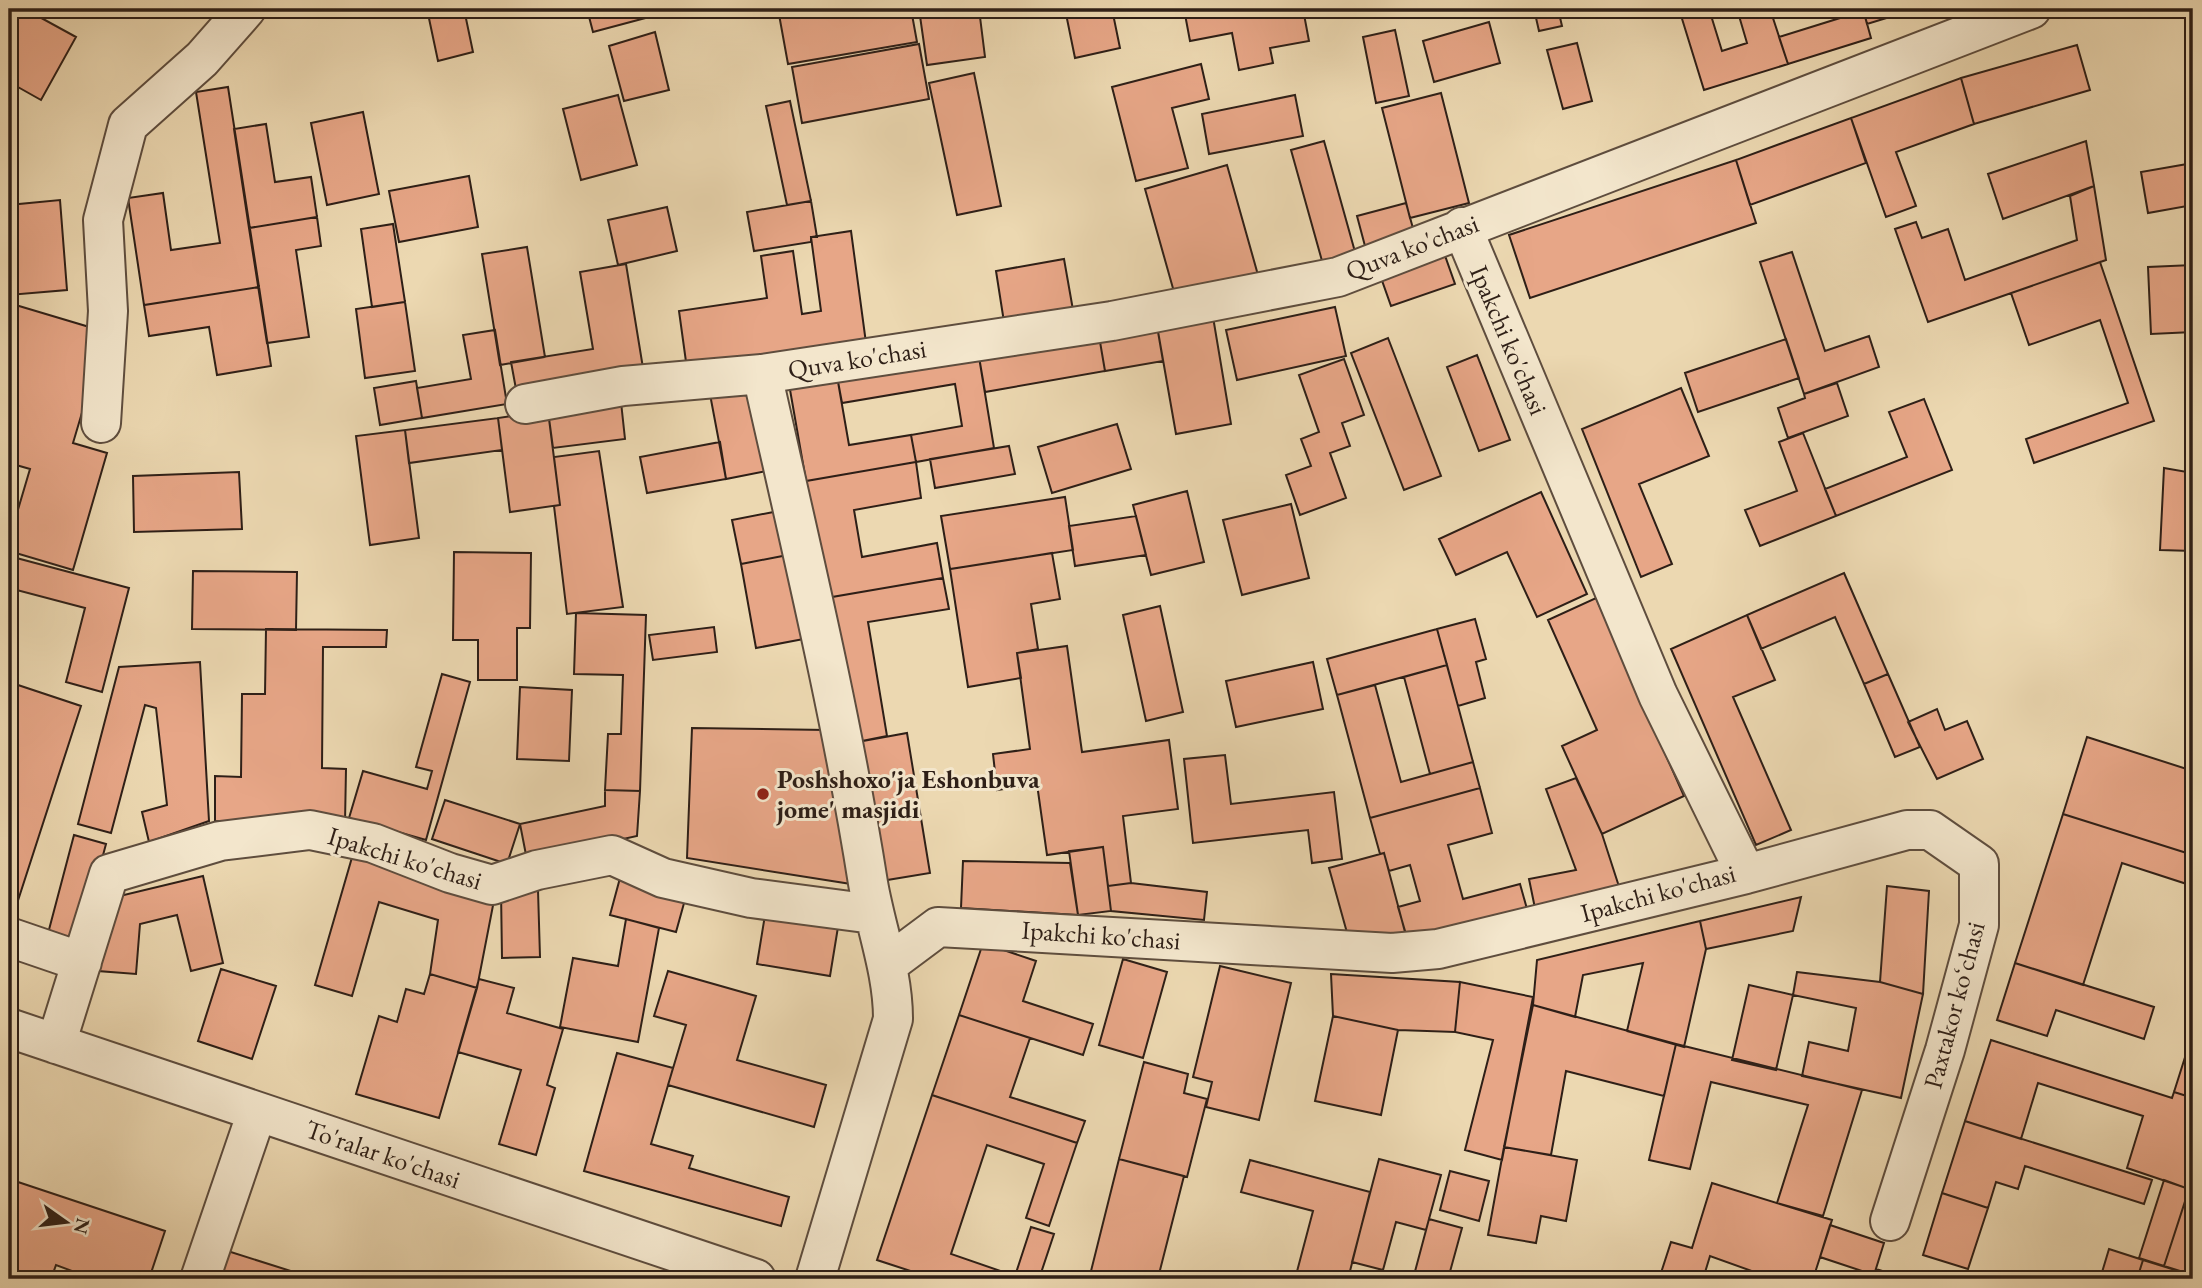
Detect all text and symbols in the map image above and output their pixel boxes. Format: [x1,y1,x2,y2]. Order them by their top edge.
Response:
street label: Quva ko'chasi [1341,206,1483,288]
street label: Ipakchi ko'chasi [1462,260,1556,420]
street label: Quva ko'chasi [785,331,929,387]
place label: Poshshoxo'ja Eshonbuva jome' masjidi [776,762,1040,826]
marker: Poshshoxo'ja Eshonbuva jome' masjidi [755,786,771,802]
street label: Ipakchi ko'chasi [324,818,486,898]
street label: Ipakchi ko'chasi [1577,856,1739,930]
street label: Ipakchi ko'chasi [1020,912,1182,958]
street label: Paxtakor koʻchasi [1915,918,1993,1092]
street label: To'ralar ko'chasi [301,1112,465,1196]
north arrow [32,1186,102,1256]
text: N [68,1216,96,1237]

